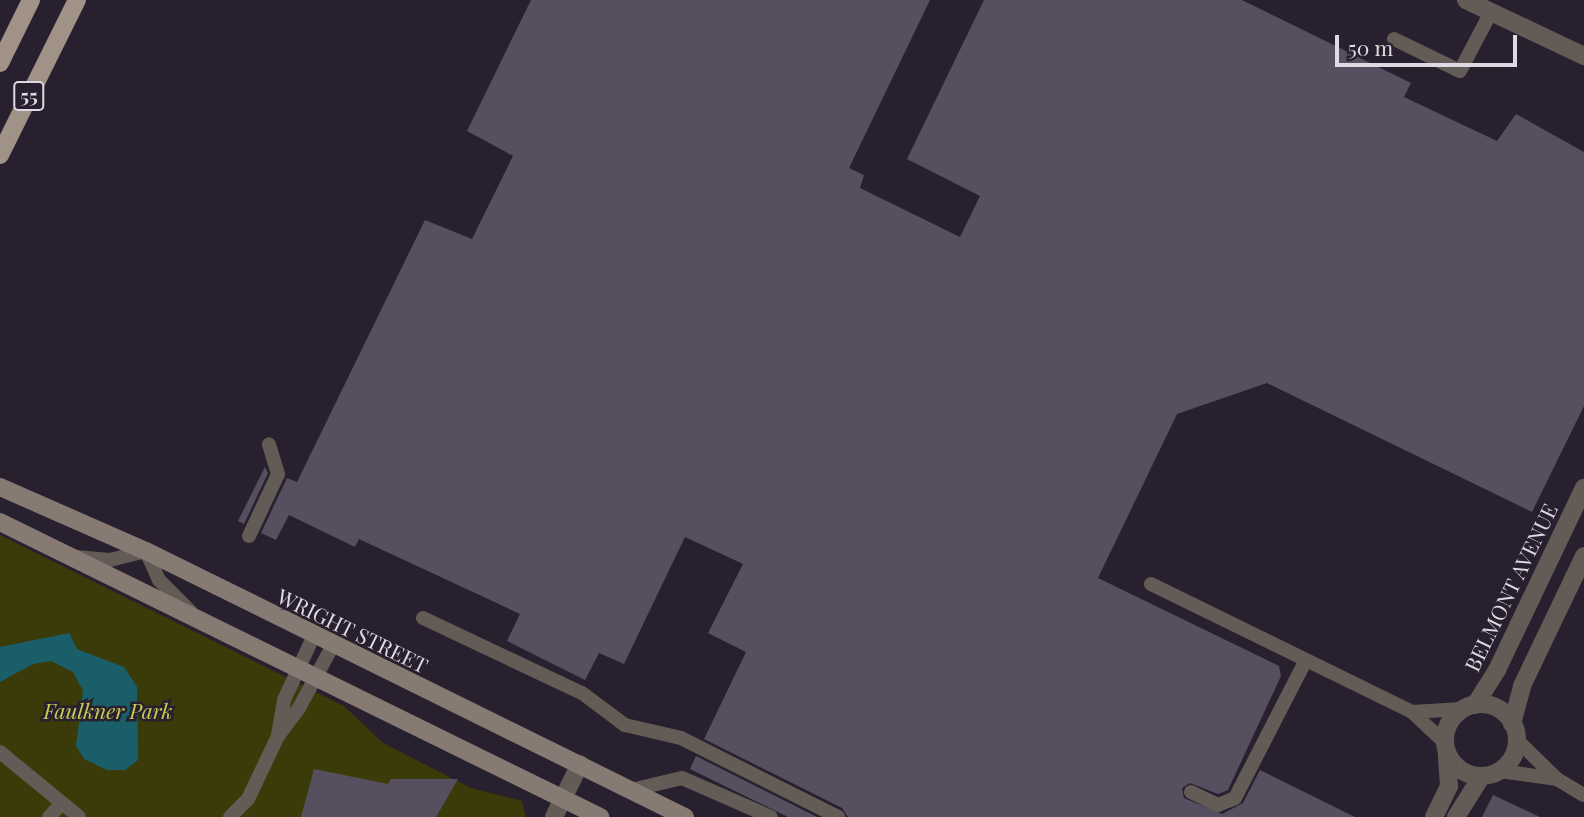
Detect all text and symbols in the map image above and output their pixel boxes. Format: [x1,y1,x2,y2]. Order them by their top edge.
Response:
scale bar [1339,21,1521,65]
text: 50 m [1348,33,1393,61]
road number: 55 [13,80,45,111]
street label: BELMONT AVENUE [1458,498,1562,676]
street label: WRIGHT STREET [273,582,433,678]
park label: Faulkner Park [44,697,172,723]

